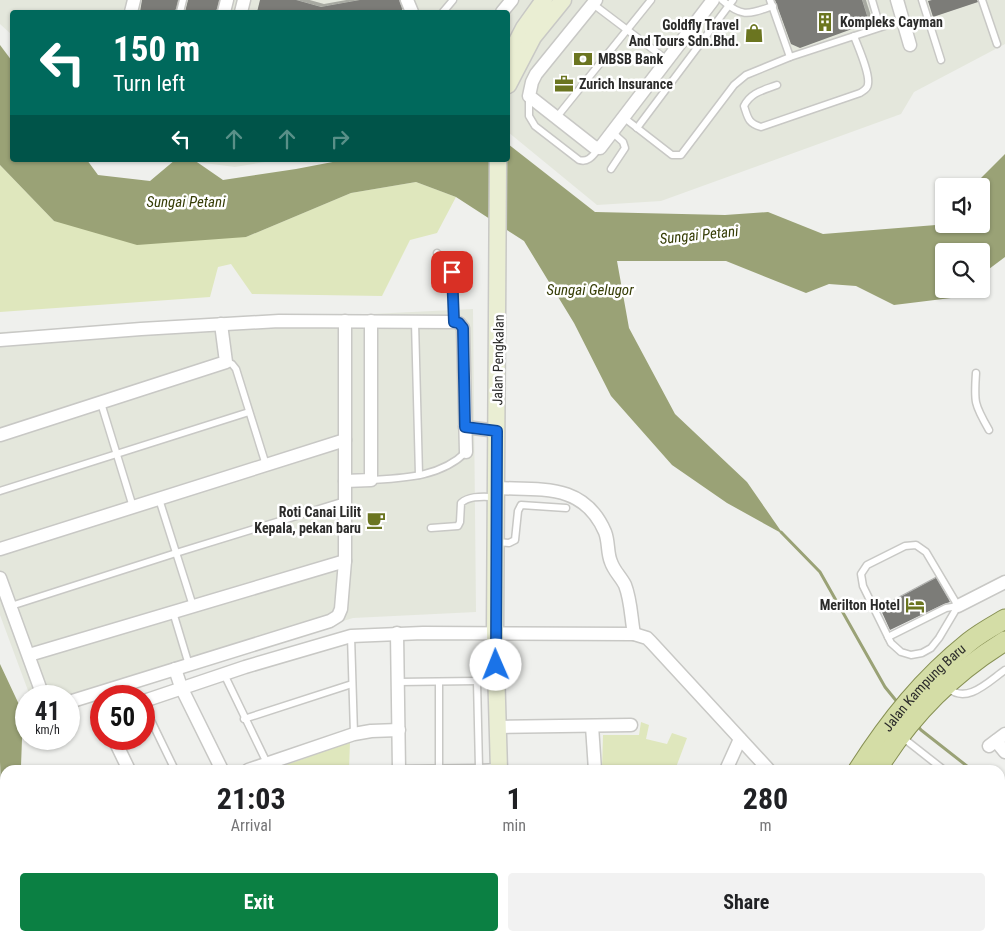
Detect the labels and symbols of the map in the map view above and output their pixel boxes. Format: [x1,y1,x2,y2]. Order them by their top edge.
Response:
building icon: Kompleks Cayman [814,11,836,33]
place label: Kompleks Cayman [840,14,943,30]
place label: Goldfly Travel And Tours Sdn.Bhd. [629,17,739,49]
shop icon: Goldfly Travel And Tours Sdn.Bhd. [743,22,765,44]
bank icon: MBSB Bank [572,48,594,70]
place label: MBSB Bank [598,51,663,67]
office icon: Zurich Insurance [553,73,575,95]
place label: Zurich Insurance [579,76,673,92]
water label: Sungai Petani [147,193,226,211]
water label: Sungai Petani [659,222,740,248]
pin [431,251,473,293]
water label: Sungai Gelugor [546,281,634,299]
street label: Jalan Pengkalan [489,314,507,406]
place label: Roti Canai Lilit Kepala, pekan baru [254,504,361,536]
cafe icon: Roti Canai Lilit Kepala, pekan baru [365,509,387,531]
hotel icon: Merilton Hotel [904,594,926,616]
place label: Merilton Hotel [820,597,900,613]
position arrow [469,638,521,690]
street label: Jalan Kampung Baru [879,640,969,734]
speed limit sign: 50 [90,685,155,750]

